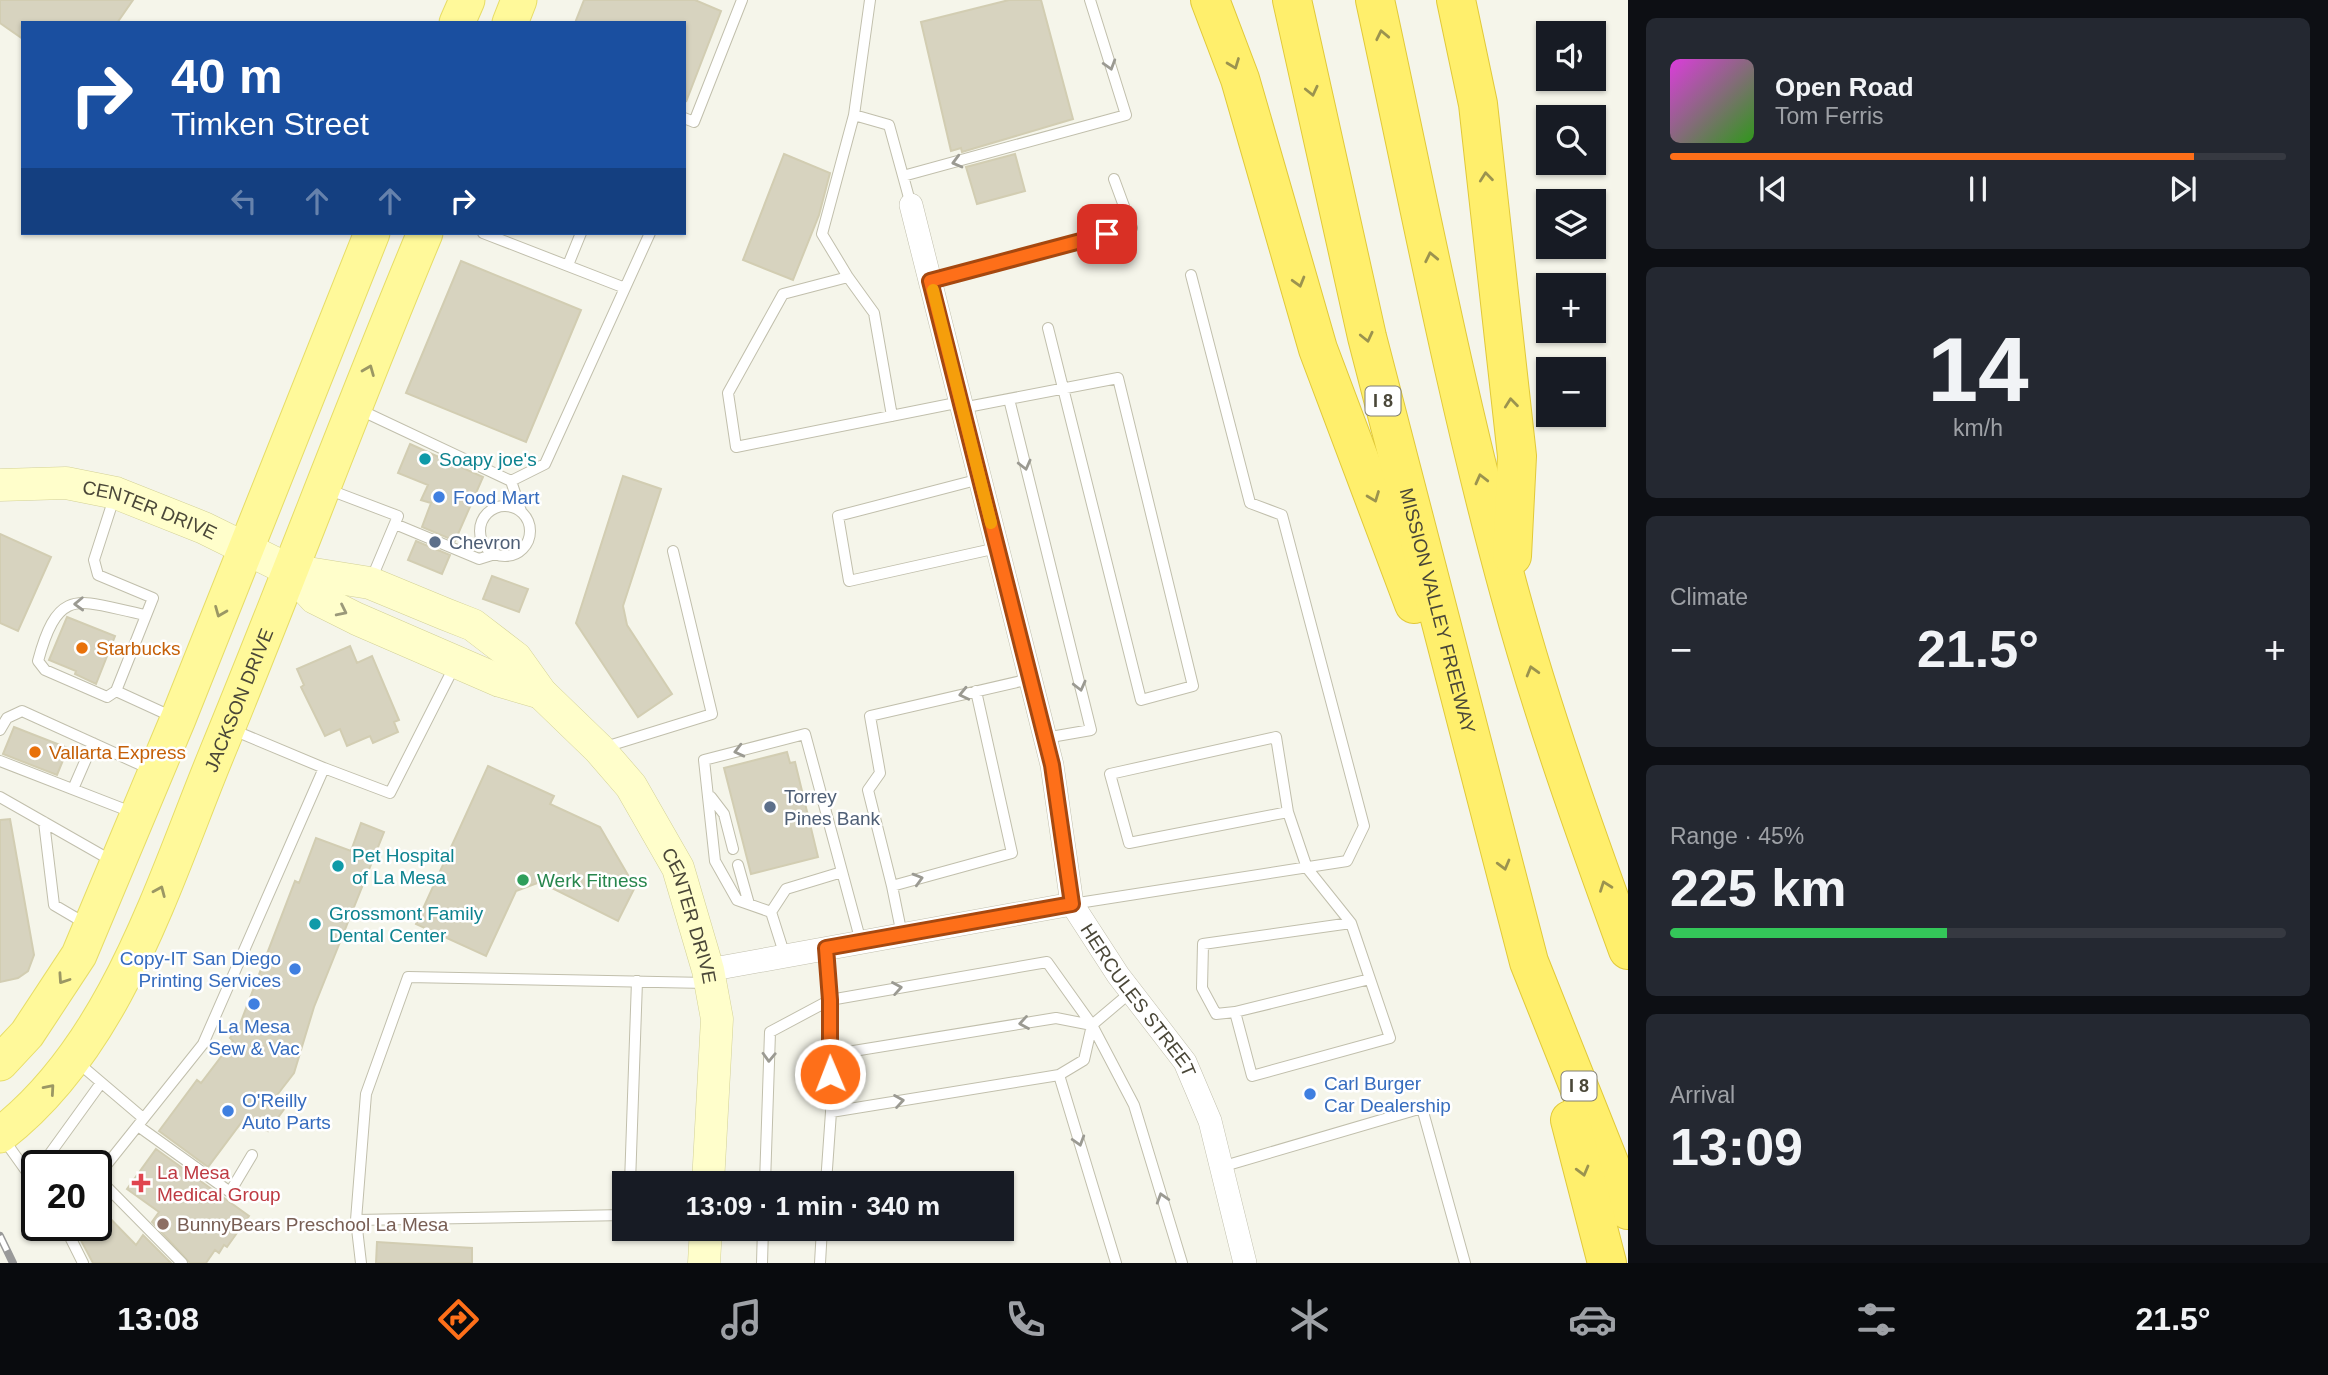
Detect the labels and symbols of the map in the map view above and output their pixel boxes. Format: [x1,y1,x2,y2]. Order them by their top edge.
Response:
one-way arrow [1376,29,1391,41]
one-way arrow [1226,57,1240,69]
one-way arrow [1102,59,1116,71]
one-way arrow [1304,85,1318,97]
one-way arrow [951,153,963,168]
one-way arrow [1478,171,1493,183]
pin [1077,204,1137,264]
one-way arrow [1425,251,1440,263]
one-way arrow [1290,276,1305,288]
one-way arrow [1359,330,1373,342]
one-way arrow [361,364,375,376]
road number: I 8 [1366,386,1400,416]
one-way arrow [1504,397,1519,409]
place label: Soapy joe's [439,449,537,470]
marker: Soapy joe's [417,451,433,467]
one-way arrow [1017,459,1031,471]
one-way arrow [1475,474,1489,486]
street label: CENTER DRIVE [81,477,220,544]
street label: MISSION VALLEY FREEWAY [1396,486,1479,736]
place label: Food Mart [453,487,540,508]
marker: Food Mart [431,489,447,505]
one-way arrow [1365,490,1379,502]
place label: Chevron [449,532,521,553]
marker: Chevron [427,534,443,550]
one-way arrow [74,597,85,612]
one-way arrow [335,603,347,617]
one-way arrow [215,606,229,618]
street label: JACKSON DRIVE [200,625,277,775]
place label: Starbucks [96,638,180,659]
marker: Starbucks [74,640,90,656]
one-way arrow [1526,665,1541,677]
one-way arrow [1072,680,1086,692]
one-way arrow [958,686,970,700]
place label: Vallarta Express [49,742,186,763]
one-way arrow [733,743,745,757]
marker: Vallarta Express [27,744,43,760]
place label: Torrey Pines Bank [784,786,881,829]
marker: Torrey Pines Bank [762,799,778,815]
street label: CENTER DRIVE [658,844,720,985]
place label: Pet Hospital of La Mesa [352,845,454,888]
marker: Pet Hospital of La Mesa [330,858,346,874]
one-way arrow [1496,859,1510,871]
place label: Werk Fitness [537,870,648,891]
marker: Werk Fitness [515,872,531,888]
one-way arrow [912,873,924,888]
one-way arrow [1599,881,1613,893]
one-way arrow [151,886,165,898]
place label: Grossmont Family Dental Center [329,903,484,946]
marker: Grossmont Family Dental Center [307,916,323,932]
street label: HERCULES STREET [1076,920,1200,1080]
place label: Copy-IT San Diego Printing Services [120,948,281,991]
marker: Copy-IT San Diego Printing Services [287,961,303,977]
one-way arrow [59,971,72,984]
one-way arrow [891,981,903,996]
marker: La Mesa Sew & Vac [246,996,262,1012]
one-way arrow [1019,1015,1030,1030]
place label: La Mesa Sew & Vac [208,1016,300,1059]
position arrow [793,1037,867,1111]
one-way arrow [762,1051,777,1062]
road number: I 8 [1562,1072,1596,1100]
place label: Carl Burger Car Dealership [1324,1073,1451,1116]
one-way arrow [41,1084,54,1097]
marker: Carl Burger Car Dealership [1302,1086,1318,1102]
place label: O'Reilly Auto Parts [242,1090,331,1133]
one-way arrow [893,1094,905,1109]
marker: O'Reilly Auto Parts [220,1103,236,1119]
one-way arrow [1070,1134,1085,1146]
speed limit sign: 20 [21,1150,112,1241]
place label: La Mesa Medical Group [157,1162,281,1205]
one-way arrow [1575,1165,1590,1177]
marker: La Mesa Medical Group [131,1173,151,1193]
one-way arrow [1156,1192,1171,1204]
place label: BunnyBears Preschool La Mesa [177,1214,449,1235]
marker: BunnyBears Preschool La Mesa [155,1216,171,1232]

